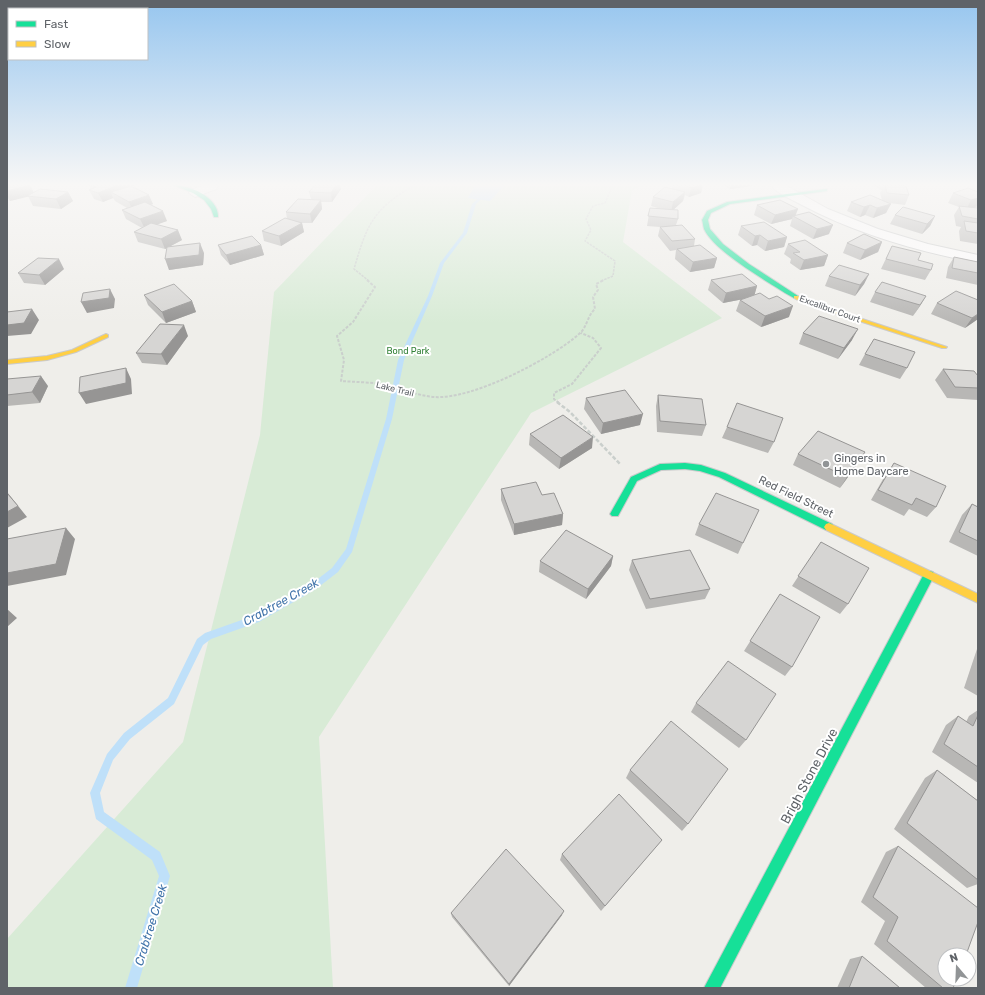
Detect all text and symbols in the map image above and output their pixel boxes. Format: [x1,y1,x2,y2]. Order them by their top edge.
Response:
legend [8,8,148,60]
text: Fast [44,17,68,31]
text: Slow [44,37,71,51]
street label: Excalibur Court [798,293,862,325]
park label: Bond Park [387,346,430,356]
street label: Lake Trail [375,379,415,399]
place label: Gingers in Home Daycare [834,452,909,478]
marker: Gingers in Home Daycare [821,459,831,469]
street label: Red Field Street [757,473,836,521]
water label: Crabtree Creek [241,575,322,629]
street label: Brigh Stone Drive [778,726,841,827]
water label: Crabtree Creek [132,882,170,967]
north arrow [937,947,977,987]
text: N [948,951,960,965]

